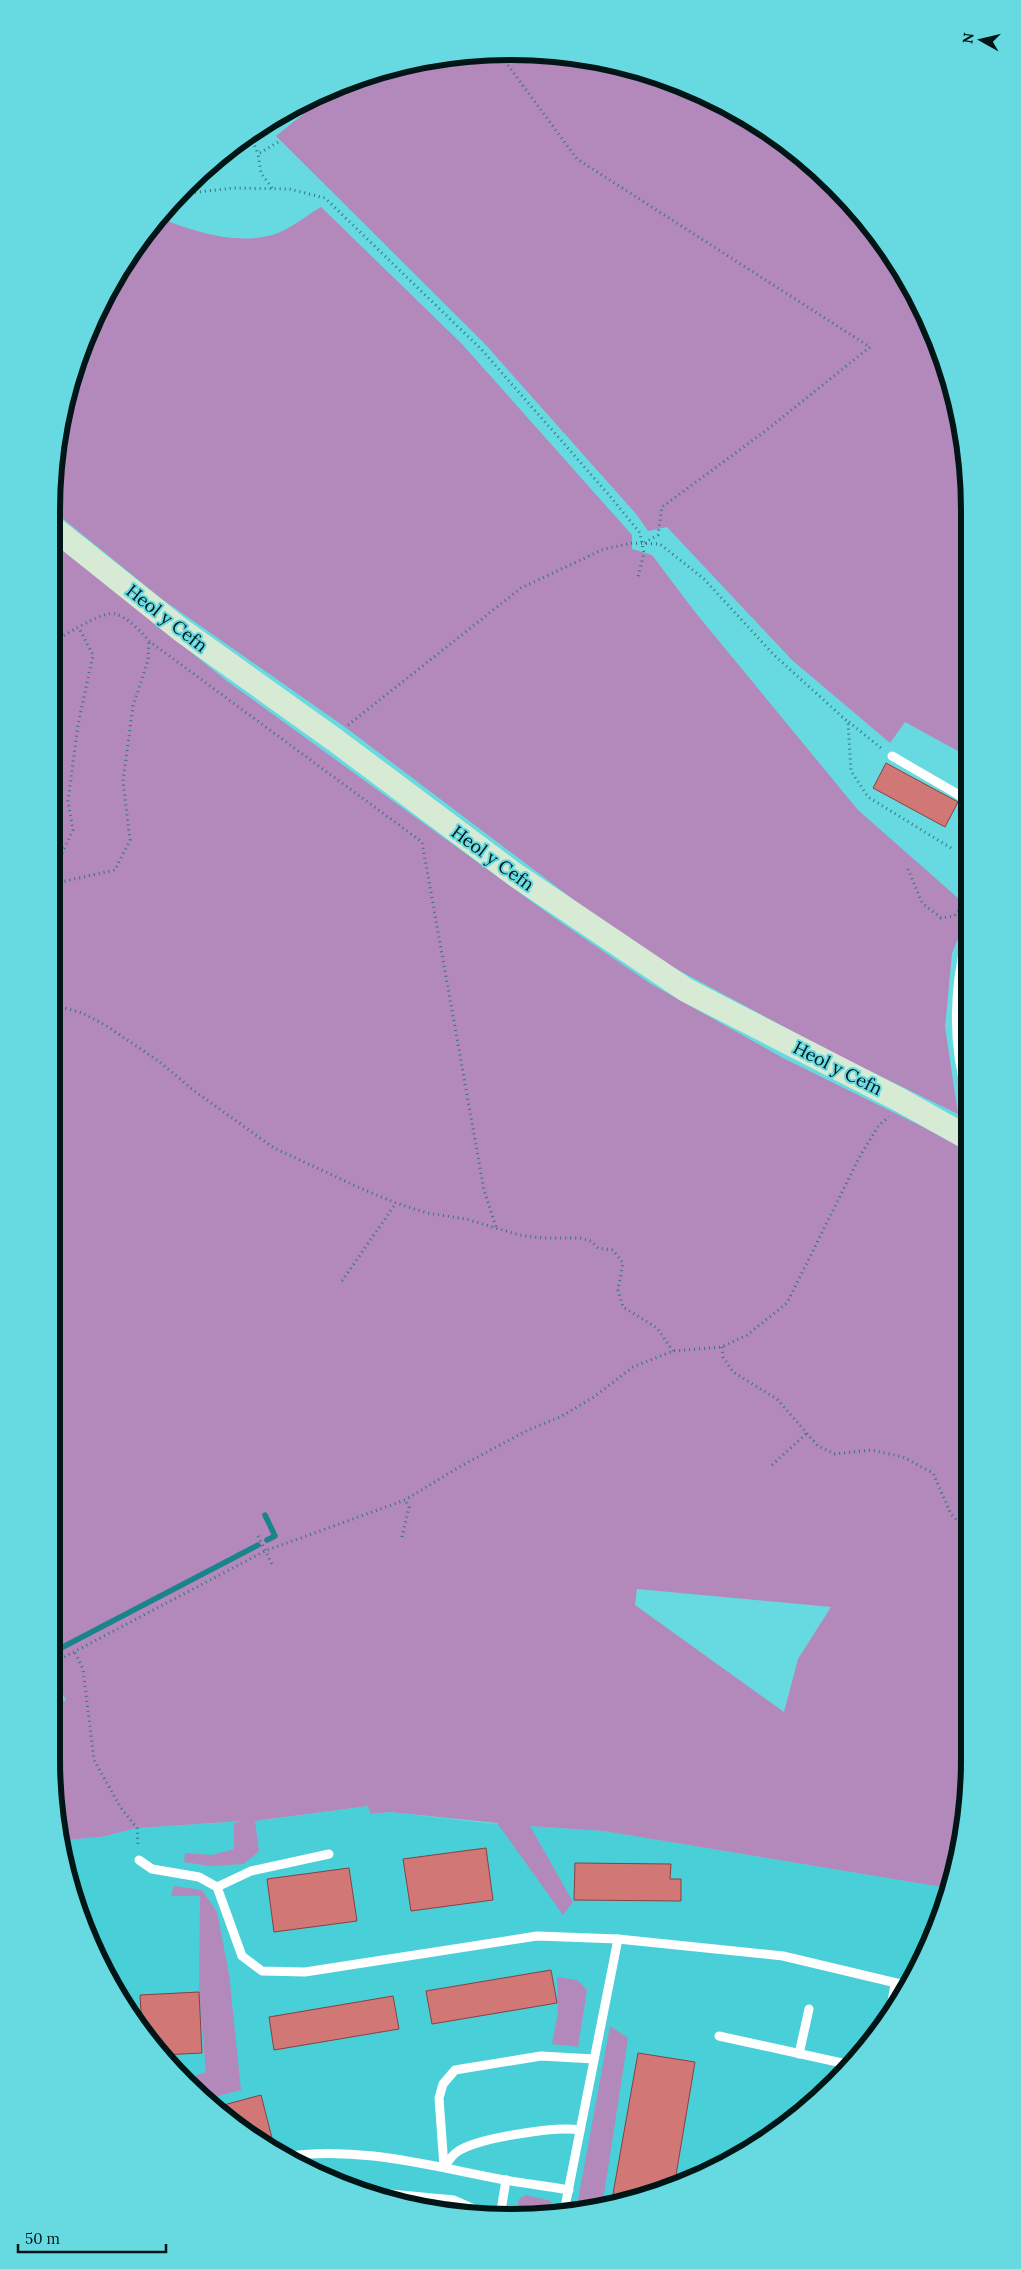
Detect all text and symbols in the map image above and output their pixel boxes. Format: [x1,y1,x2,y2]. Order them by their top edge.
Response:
north arrow [956,15,1006,65]
text: N [958,31,978,45]
street label: Heol y Cefn [122,579,212,657]
street label: Heol y Cefn [447,820,539,896]
street label: Heol y Cefn [790,1036,887,1100]
scale bar [18,2222,165,2254]
text: 50 m [25,2229,60,2248]

